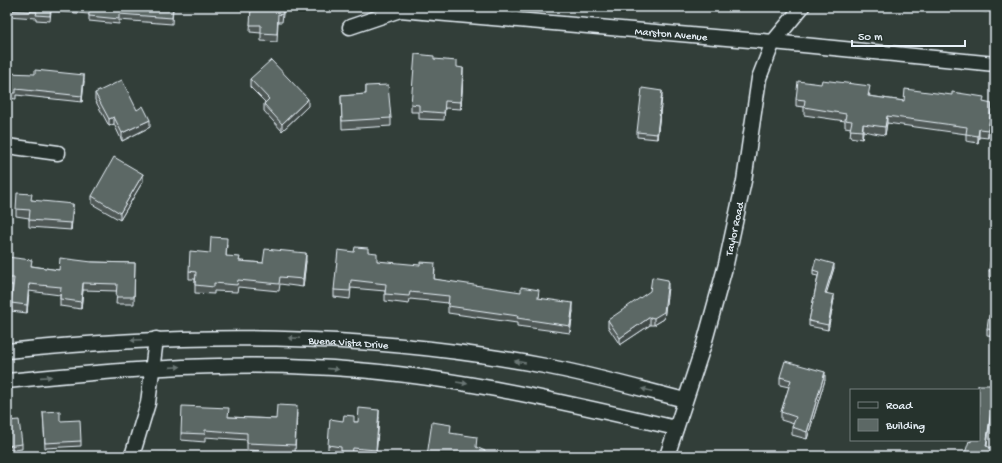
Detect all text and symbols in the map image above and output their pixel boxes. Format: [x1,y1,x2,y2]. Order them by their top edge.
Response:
scale bar [852,22,965,48]
street label: Marston Avenue [634,26,708,44]
text: 50 m [858,31,883,45]
street label: Taylor Road [724,200,748,258]
one-way arrow [287,335,300,341]
street label: Buena Vista Drive [307,336,389,353]
one-way arrow [130,337,142,344]
one-way arrow [514,359,526,365]
one-way arrow [169,364,181,371]
one-way arrow [327,366,339,372]
one-way arrow [40,373,52,380]
one-way arrow [456,380,469,386]
one-way arrow [641,387,653,393]
legend [850,389,980,441]
text: Road [886,400,913,414]
text: Building [885,420,925,434]

